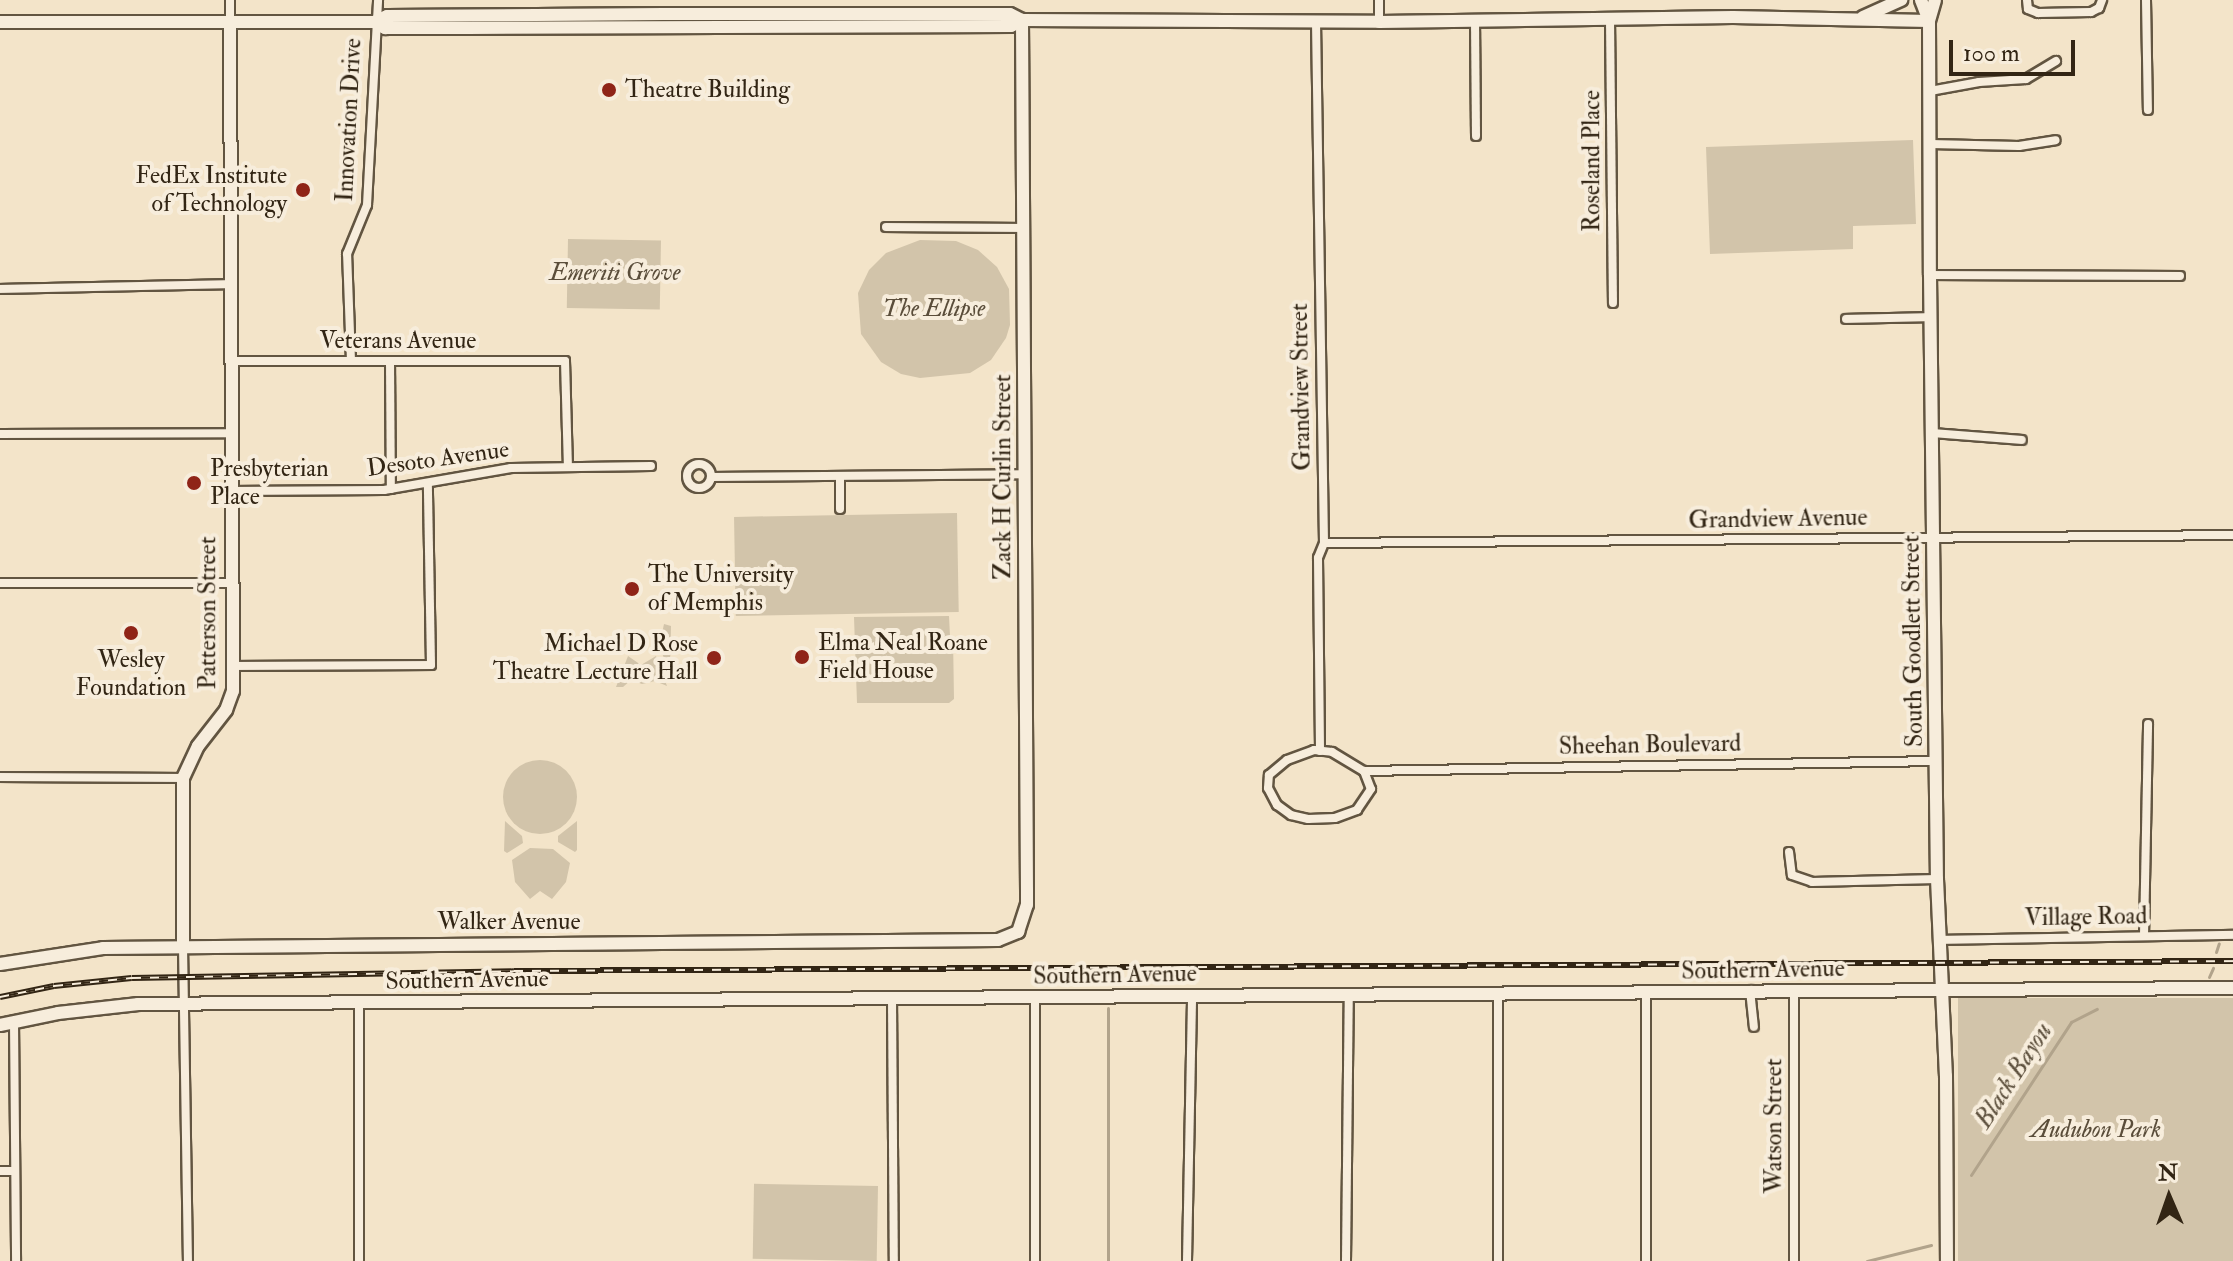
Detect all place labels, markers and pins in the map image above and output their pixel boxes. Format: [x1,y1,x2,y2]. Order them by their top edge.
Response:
place label: Theatre Building [625,76,790,104]
marker: Theatre Building [600,81,618,99]
place label: FedEx Institute of Technology [135,162,287,218]
marker: FedEx Institute of Technology [294,181,312,199]
place label: Presbyterian Place [210,455,329,511]
marker: Presbyterian Place [185,474,203,492]
place label: The University of Memphis [648,561,794,617]
marker: The University of Memphis [623,580,641,598]
marker: Wesley Foundation [122,624,140,642]
place label: Elma Neal Roane Field House [818,629,988,685]
place label: Michael D Rose Theatre Lecture Hall [493,630,698,686]
place label: Wesley Foundation [76,646,186,702]
marker: Elma Neal Roane Field House [793,648,811,666]
marker: Michael D Rose Theatre Lecture Hall [705,649,723,667]

